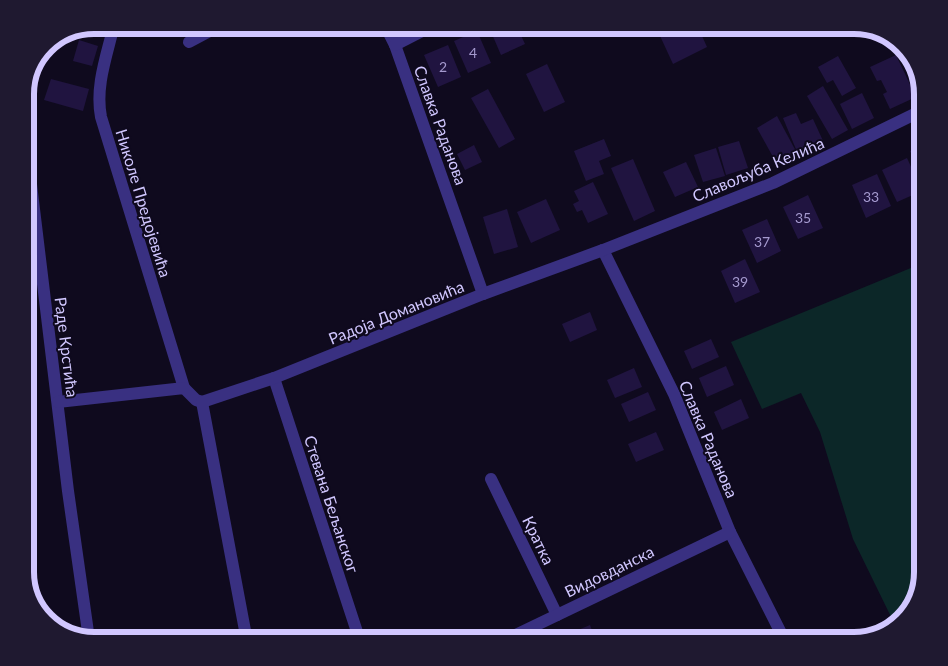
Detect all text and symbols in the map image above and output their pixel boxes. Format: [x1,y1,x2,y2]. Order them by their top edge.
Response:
house number: 4 [469,44,477,61]
house number: 2 [439,58,447,75]
street label: Славка Раданова [411,63,471,187]
street label: Николе Предојевића [112,127,176,279]
street label: Славољуба Келића [689,133,827,205]
house number: 33 [863,188,879,205]
house number: 35 [795,209,811,226]
house number: 37 [754,233,770,250]
house number: 39 [732,273,748,290]
street label: Радоја Домановића [325,276,467,348]
street label: Раде Крстића [51,296,83,398]
street label: Славка Раданова [676,378,742,500]
street label: Стевана Бељанског [301,433,363,576]
street label: Кратка [519,513,559,567]
street label: Видовданска [561,541,657,601]

